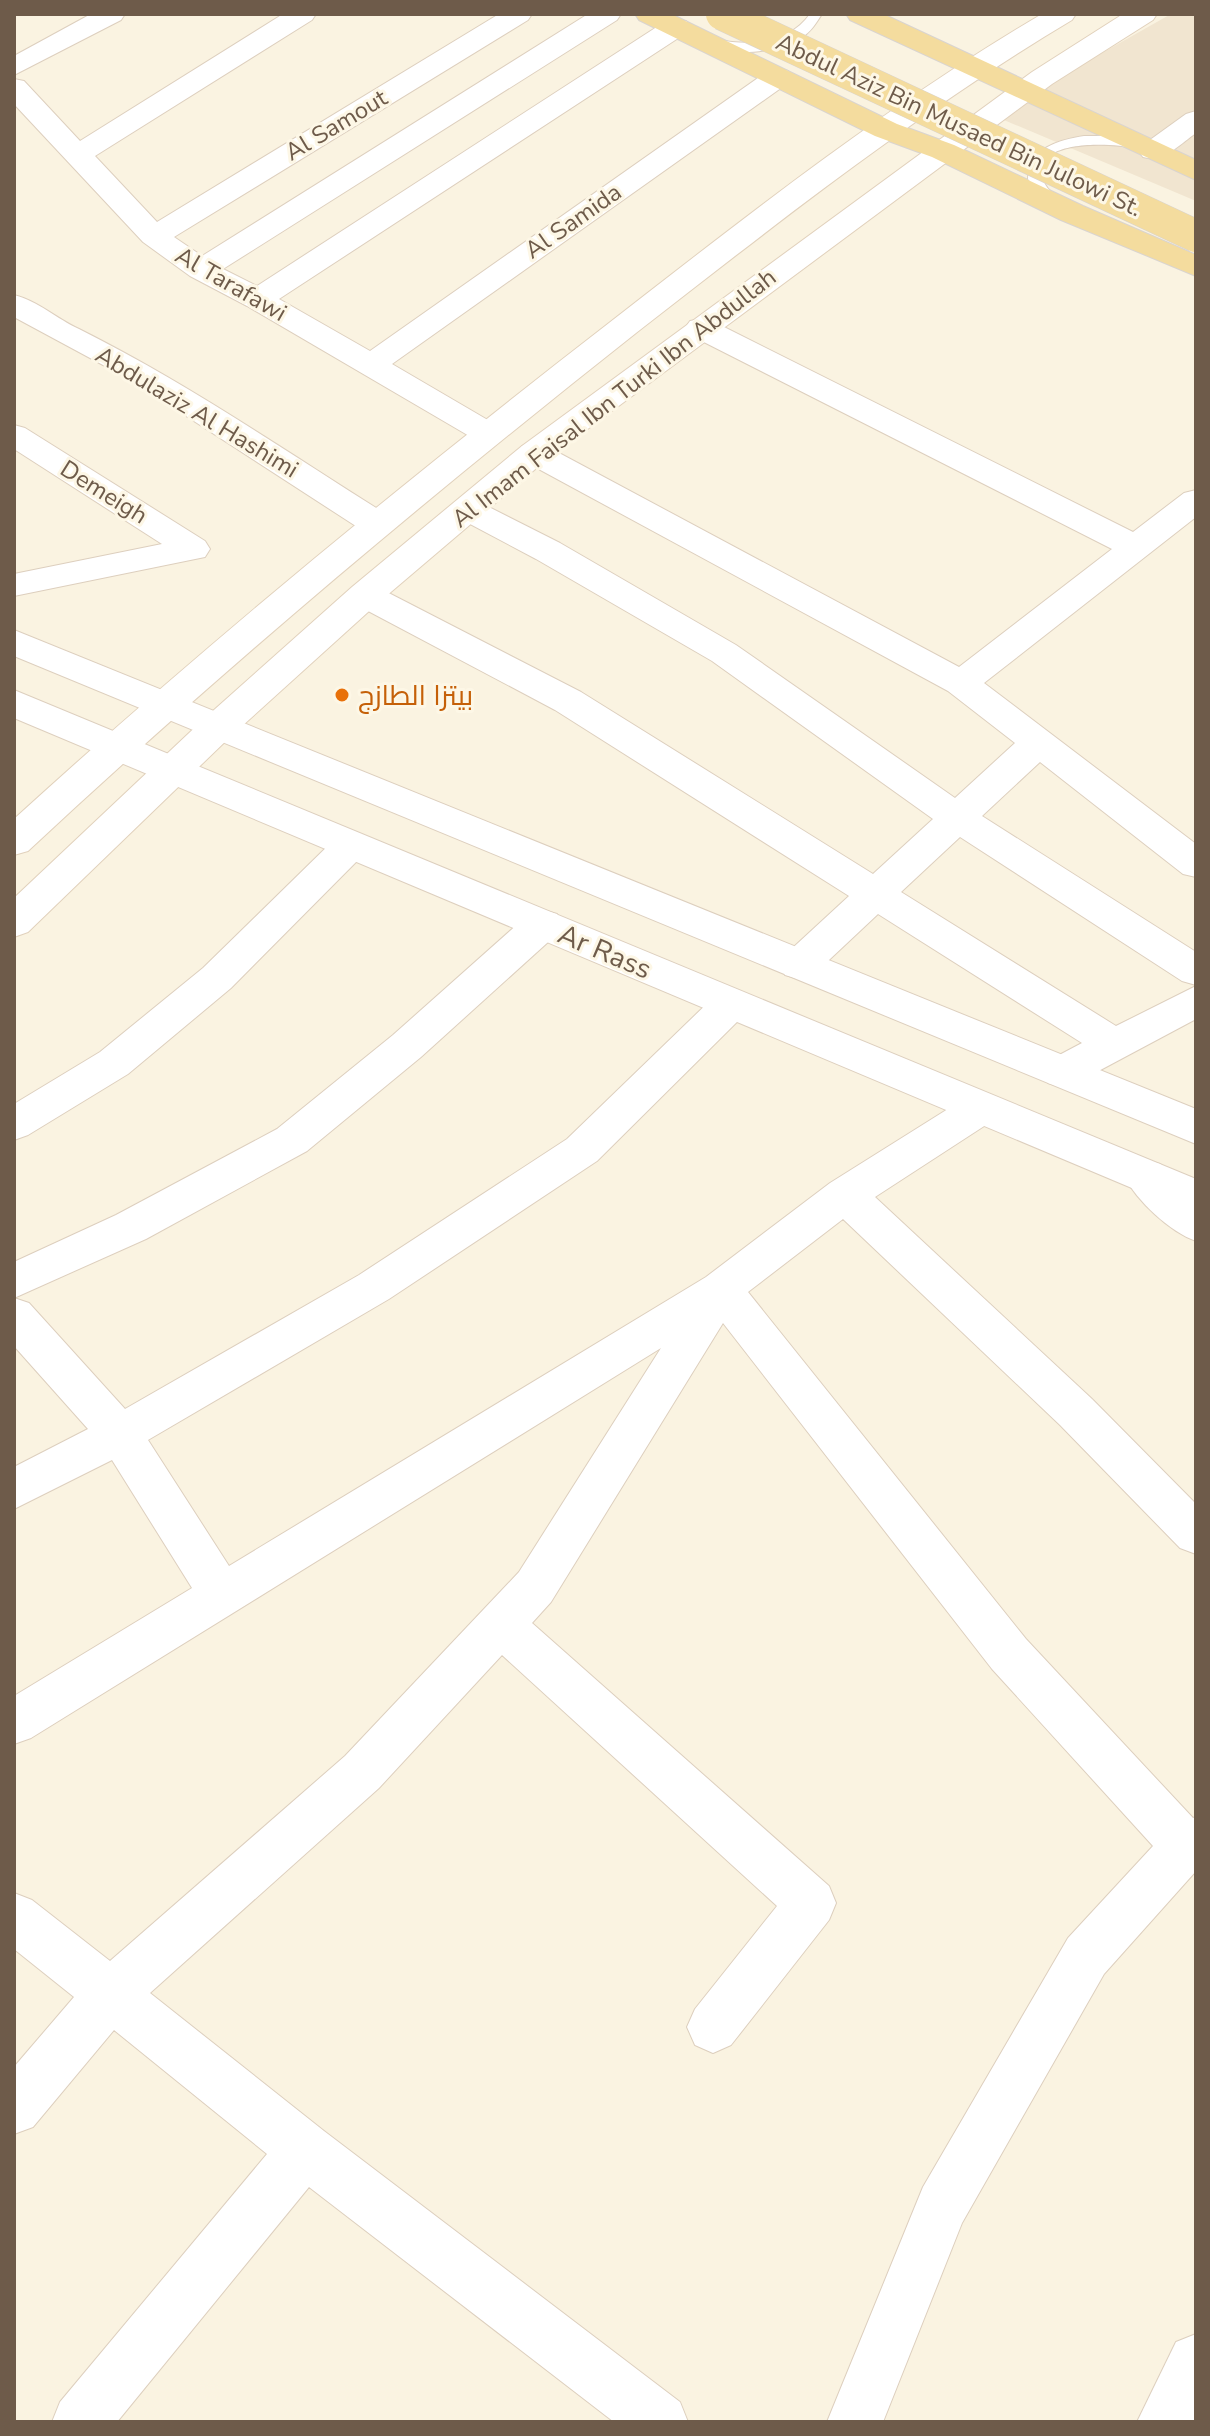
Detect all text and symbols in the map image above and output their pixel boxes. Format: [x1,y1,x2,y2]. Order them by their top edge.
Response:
street label: Abdul Aziz Bin Musaed Bin Julowi St. [771,26,1147,224]
street label: Al Samout [279,82,394,168]
street label: Al Samida [518,176,628,266]
street label: Al Tarafawi [170,239,292,329]
street label: Al Imam Faisal Ibn Turki Ibn Abdullah [445,261,783,535]
street label: Abdulaziz Al Hashimi [90,339,304,485]
street label: Demeigh [54,453,154,531]
place label: بيتزا الطازج [358,677,473,715]
marker: بيتزا الطازج [333,686,351,704]
street label: Ar Rass [552,915,657,989]

